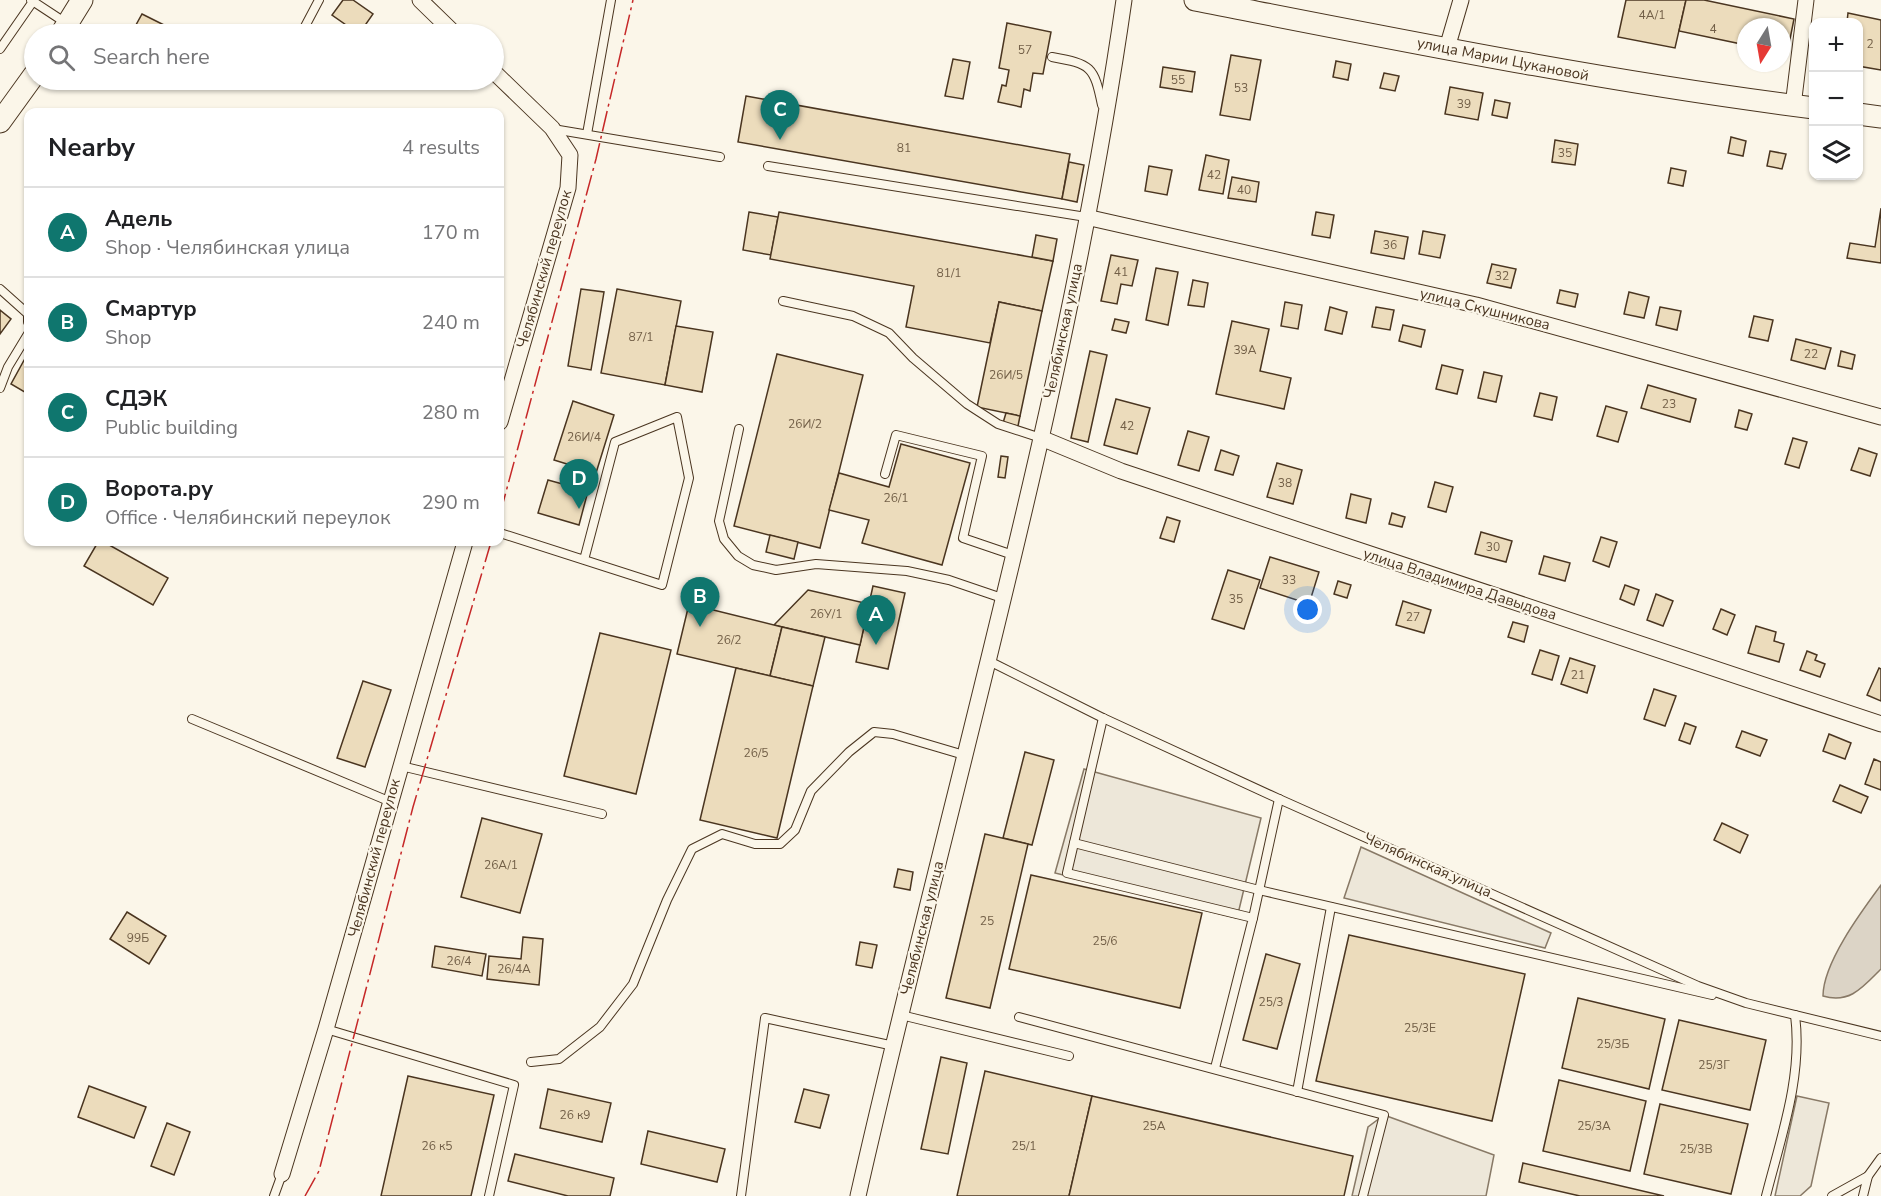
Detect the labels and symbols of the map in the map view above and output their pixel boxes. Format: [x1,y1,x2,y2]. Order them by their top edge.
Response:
house number: 4А/1 [1639,7,1665,23]
north arrow [1737,18,1791,72]
house number: 4 [1709,21,1717,37]
street label: улица Марии Цукановой [1415,32,1591,86]
house number: 2 [1866,36,1874,52]
house number: 57 [1018,42,1032,58]
house number: 55 [1171,72,1185,88]
house number: 53 [1234,80,1248,96]
pin: C [760,90,800,140]
house number: 39 [1457,96,1471,112]
house number: 81 [897,140,911,156]
house number: 35 [1558,145,1572,161]
house number: 42 [1207,167,1221,183]
house number: 40 [1237,182,1251,198]
street label: Челябинский переулок [512,188,576,350]
house number: 36 [1383,237,1397,253]
street label: Челябинская улица [1039,261,1087,401]
house number: 41 [1114,264,1128,280]
house number: 81/1 [937,265,962,281]
house number: 32 [1495,268,1509,284]
street label: улица Скушникова [1418,283,1552,335]
house number: 87/1 [629,329,654,345]
house number: 39А [1233,342,1257,358]
house number: 22 [1804,346,1818,362]
house number: 26И/5 [989,367,1023,383]
house number: 23 [1662,396,1676,412]
house number: 26И/2 [788,416,822,432]
house number: 42 [1120,418,1134,434]
house number: 26И/4 [567,429,601,445]
pin: D [560,460,598,509]
house number: 38 [1278,475,1292,491]
house number: 26/1 [884,490,909,506]
house number: 30 [1486,539,1500,555]
street label: улица Владимира Давыдова [1361,543,1559,625]
house number: 33 [1282,572,1296,588]
pin: B [680,578,720,627]
house number: 35 [1229,591,1243,607]
your location [1293,595,1322,624]
pin: A [856,596,896,645]
house number: 26У/1 [810,606,842,622]
house number: 27 [1406,609,1420,625]
house number: 26/2 [717,632,742,648]
house number: 21 [1571,667,1585,683]
house number: 26/5 [744,745,769,761]
street label: Челябинский переулок [343,776,405,940]
street label: Челябинская улица [1361,828,1495,902]
house number: 26А/1 [484,857,518,873]
street label: Челябинская улица [896,859,948,997]
house number: 25 [980,913,994,929]
house number: 99Б [127,930,149,946]
house number: 25/6 [1093,933,1118,949]
house number: 26/4 [447,953,472,969]
house number: 26/4А [497,961,531,977]
house number: 25/3 [1259,994,1284,1010]
house number: 25/3Е [1404,1020,1436,1036]
house number: 25/3Б [1597,1036,1630,1052]
house number: 25/3Г [1698,1057,1730,1073]
house number: 26 к9 [560,1107,591,1123]
house number: 25А [1142,1118,1166,1134]
house number: 25/3А [1577,1118,1611,1134]
house number: 26 к5 [422,1138,453,1154]
house number: 25/1 [1012,1138,1037,1154]
house number: 25/3В [1679,1141,1713,1157]

